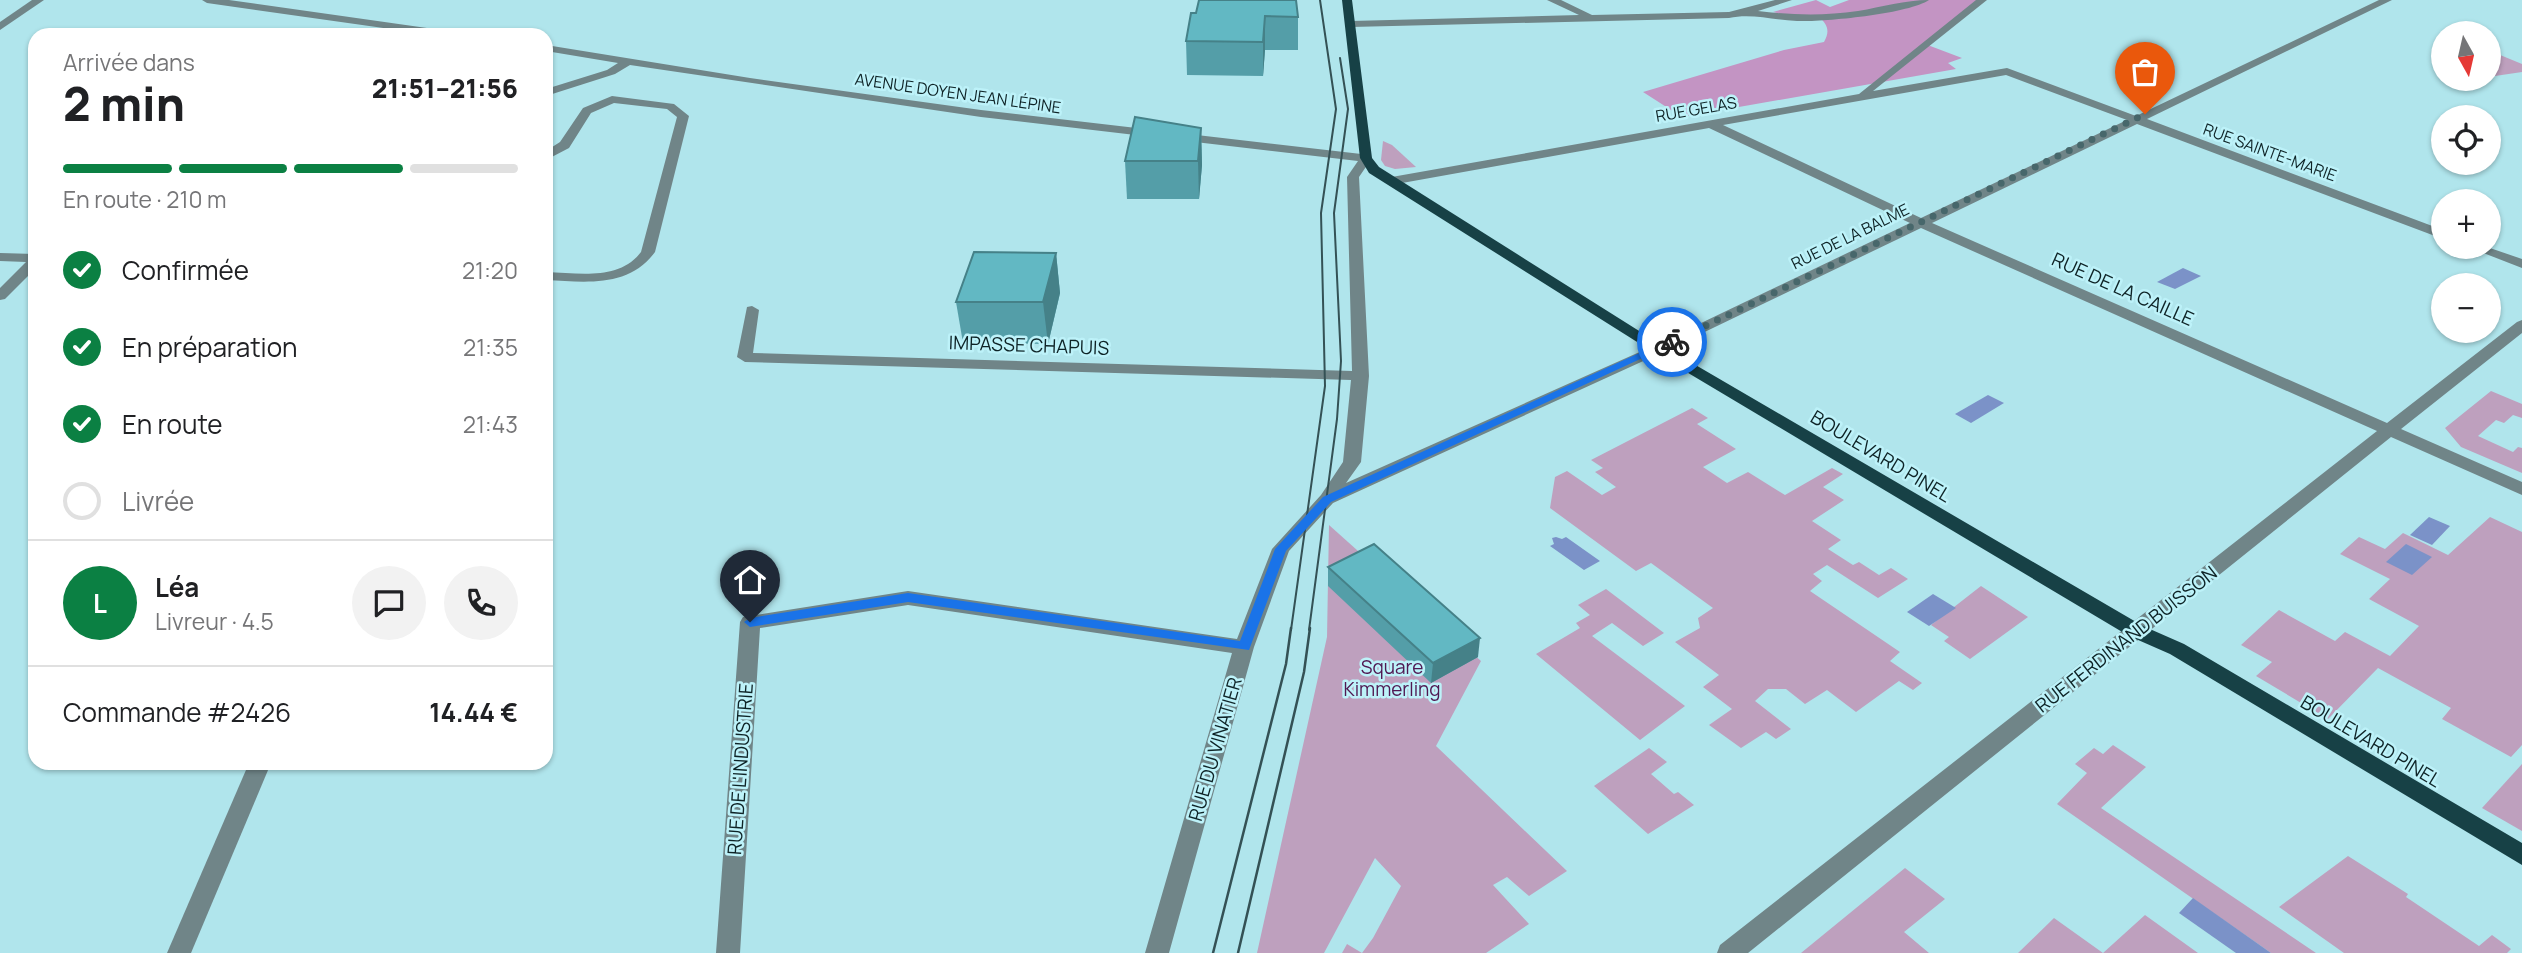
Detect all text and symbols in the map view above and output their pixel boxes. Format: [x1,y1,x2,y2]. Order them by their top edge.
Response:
north arrow [2431,21,2501,91]
map controls [2431,21,2501,343]
pin [2115,42,2175,114]
text: Arrivée dans [63,46,195,78]
icon: bag [2126,53,2164,91]
street label: AVENUE DOYEN JEAN LÉPINE [854,68,1062,118]
text: 21:51–21:56 [372,70,518,106]
text: 2 min [63,72,185,135]
street label: RUE GELAS [1654,91,1738,127]
button: locate [2431,105,2501,175]
street label: RUE SAINTE-MARIE [2200,118,2340,186]
text: En route · 210 m [63,183,227,215]
button: + [2431,189,2501,259]
street label: RUE DE LA BALME [1787,198,1913,274]
street label: RUE DE LA CAILLE [2048,246,2198,332]
icon: check [63,251,101,289]
text: Confirmée [122,252,249,288]
text: 21:20 [462,254,518,286]
button: − [2431,273,2501,343]
courier [1637,307,1707,377]
icon: bike [1653,323,1691,361]
icon: check [63,328,101,366]
text: En préparation [122,329,297,365]
street label: IMPASSE CHAPUIS [948,329,1110,361]
text: 21:35 [463,331,518,363]
street label: BOULEVARD PINEL [1806,404,1956,508]
icon: check [63,405,101,443]
text: En route [122,406,223,442]
text: 21:43 [463,408,518,440]
text: Livrée [122,483,194,519]
pin [720,550,780,622]
street label: RUE FERDINAND BUISSON [2030,560,2222,718]
icon: home [731,561,769,599]
button: chat [352,566,426,640]
button: phone [444,566,518,640]
text: Léa [155,569,199,605]
text: L [93,585,107,621]
text: Livreur · 4.5 [155,605,274,637]
park label: Square Kimmerling [1343,654,1441,702]
street label: RUE DU VINATIER [1182,674,1248,824]
street label: RUE DE L'INDUSTRIE [721,682,759,856]
street label: BOULEVARD PINEL [2296,689,2446,793]
text: Commande #2426 [63,694,291,730]
text: 14.44 € [429,694,518,730]

